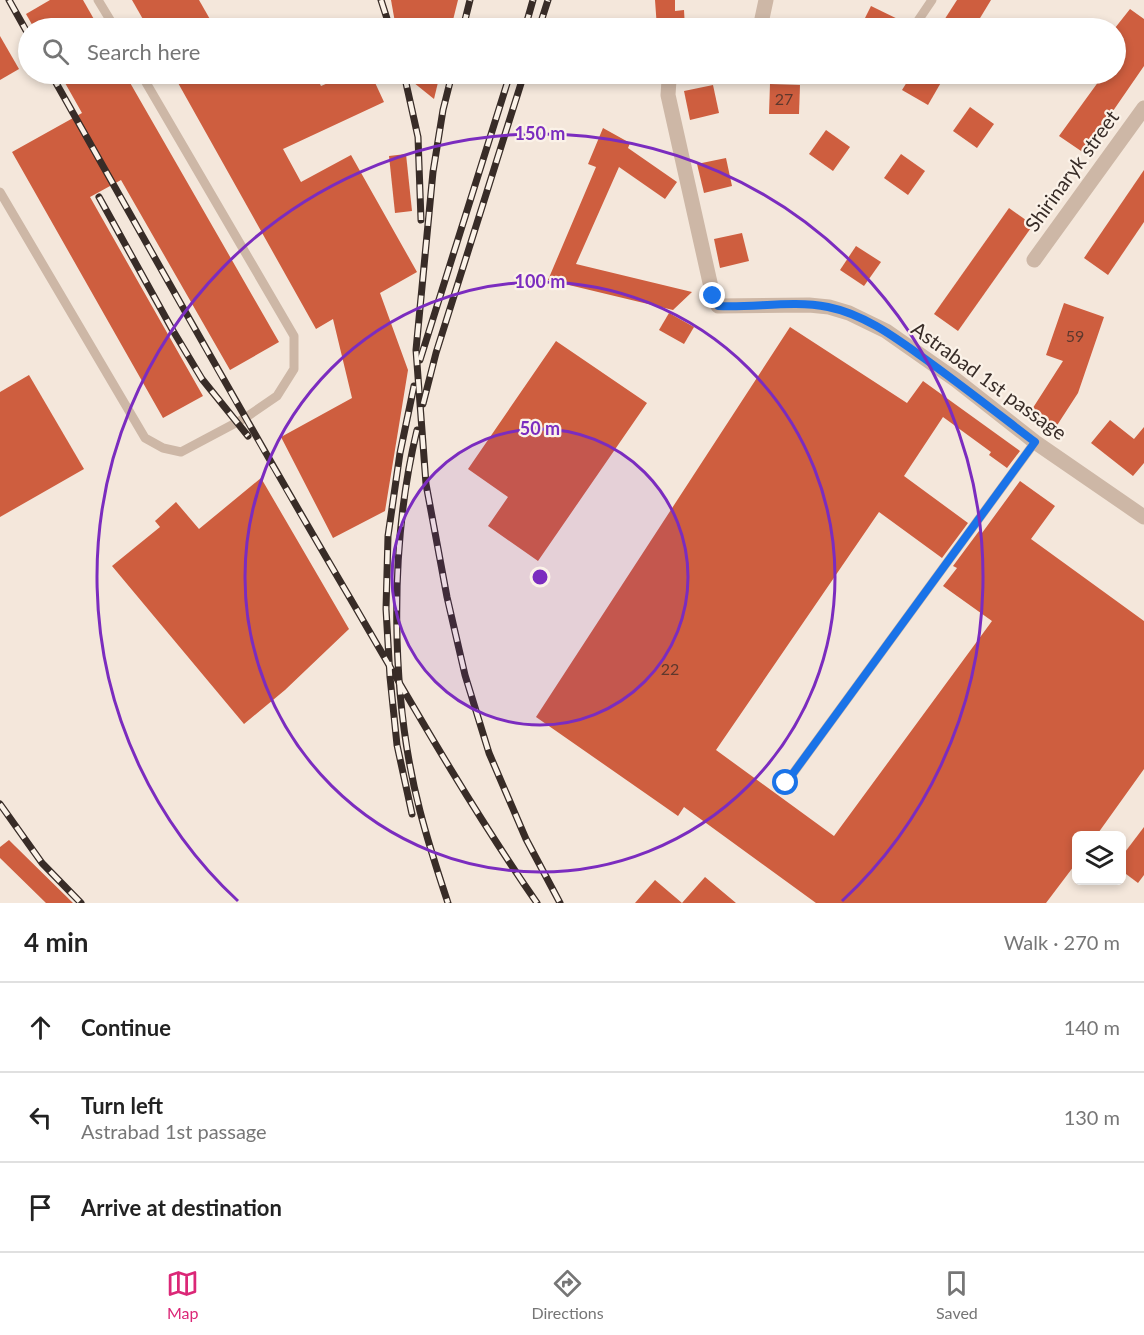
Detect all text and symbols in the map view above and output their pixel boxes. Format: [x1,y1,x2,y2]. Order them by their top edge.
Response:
search box [18,18,1126,84]
icon: search [39,35,72,68]
text: Search here [87,38,200,65]
house number: 27 [775,89,793,108]
street label: Shirinaryk street [1019,105,1123,236]
text: 150 m [515,122,565,144]
text: 100 m [515,270,565,292]
route end [699,282,725,308]
street label: Astrabad 1st passage [907,316,1072,444]
house number: 59 [1066,326,1084,345]
text: 50 m [520,417,560,439]
centre of rings [530,567,550,587]
house number: 22 [661,659,679,678]
route start [772,769,798,795]
map controls [1072,831,1126,885]
button: layers [1072,831,1126,885]
text: 4 min [24,926,88,958]
text: Walk · 270 m [1004,930,1120,954]
icon: ahead [24,1011,57,1044]
text: Continue [81,1014,171,1041]
text: 140 m [1064,1015,1120,1039]
text: Turn left [81,1092,163,1119]
icon: left [24,1101,57,1134]
text: 130 m [1064,1105,1120,1129]
text: Astrabad 1st passage [81,1119,267,1143]
icon: arrive [24,1191,57,1224]
text: Arrive at destination [81,1194,282,1221]
tab: Map [166,1267,199,1322]
tab: Directions [531,1267,604,1322]
tab: Saved [936,1267,978,1322]

